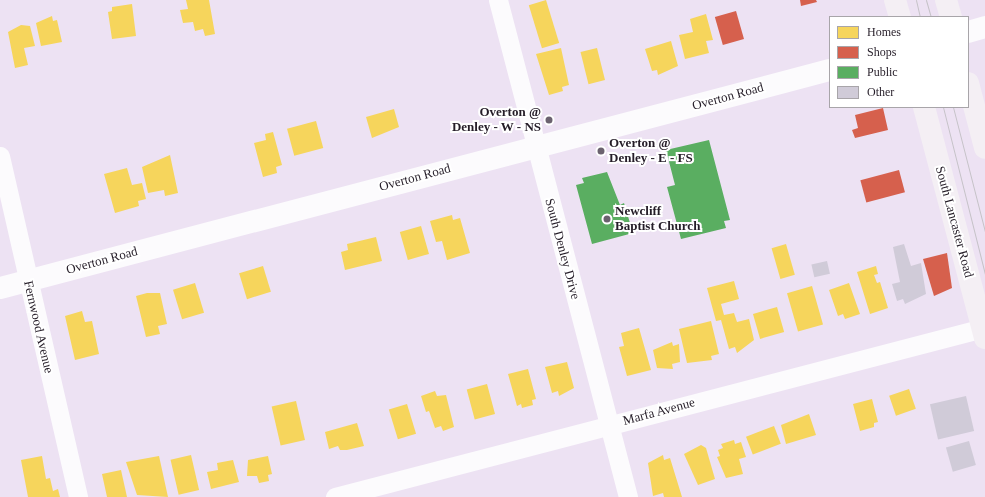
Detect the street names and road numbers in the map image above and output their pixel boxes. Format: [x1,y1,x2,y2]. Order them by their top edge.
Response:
street label: Overton Road [691,80,765,114]
street label: Overton Road [378,161,452,195]
street label: South Lancaster Road [932,165,976,279]
street label: South Denley Drive [541,197,583,301]
street label: Overton Road [65,244,139,278]
street label: Fernwood Avenue [20,279,56,375]
street label: Marfa Avenue [621,395,697,429]

